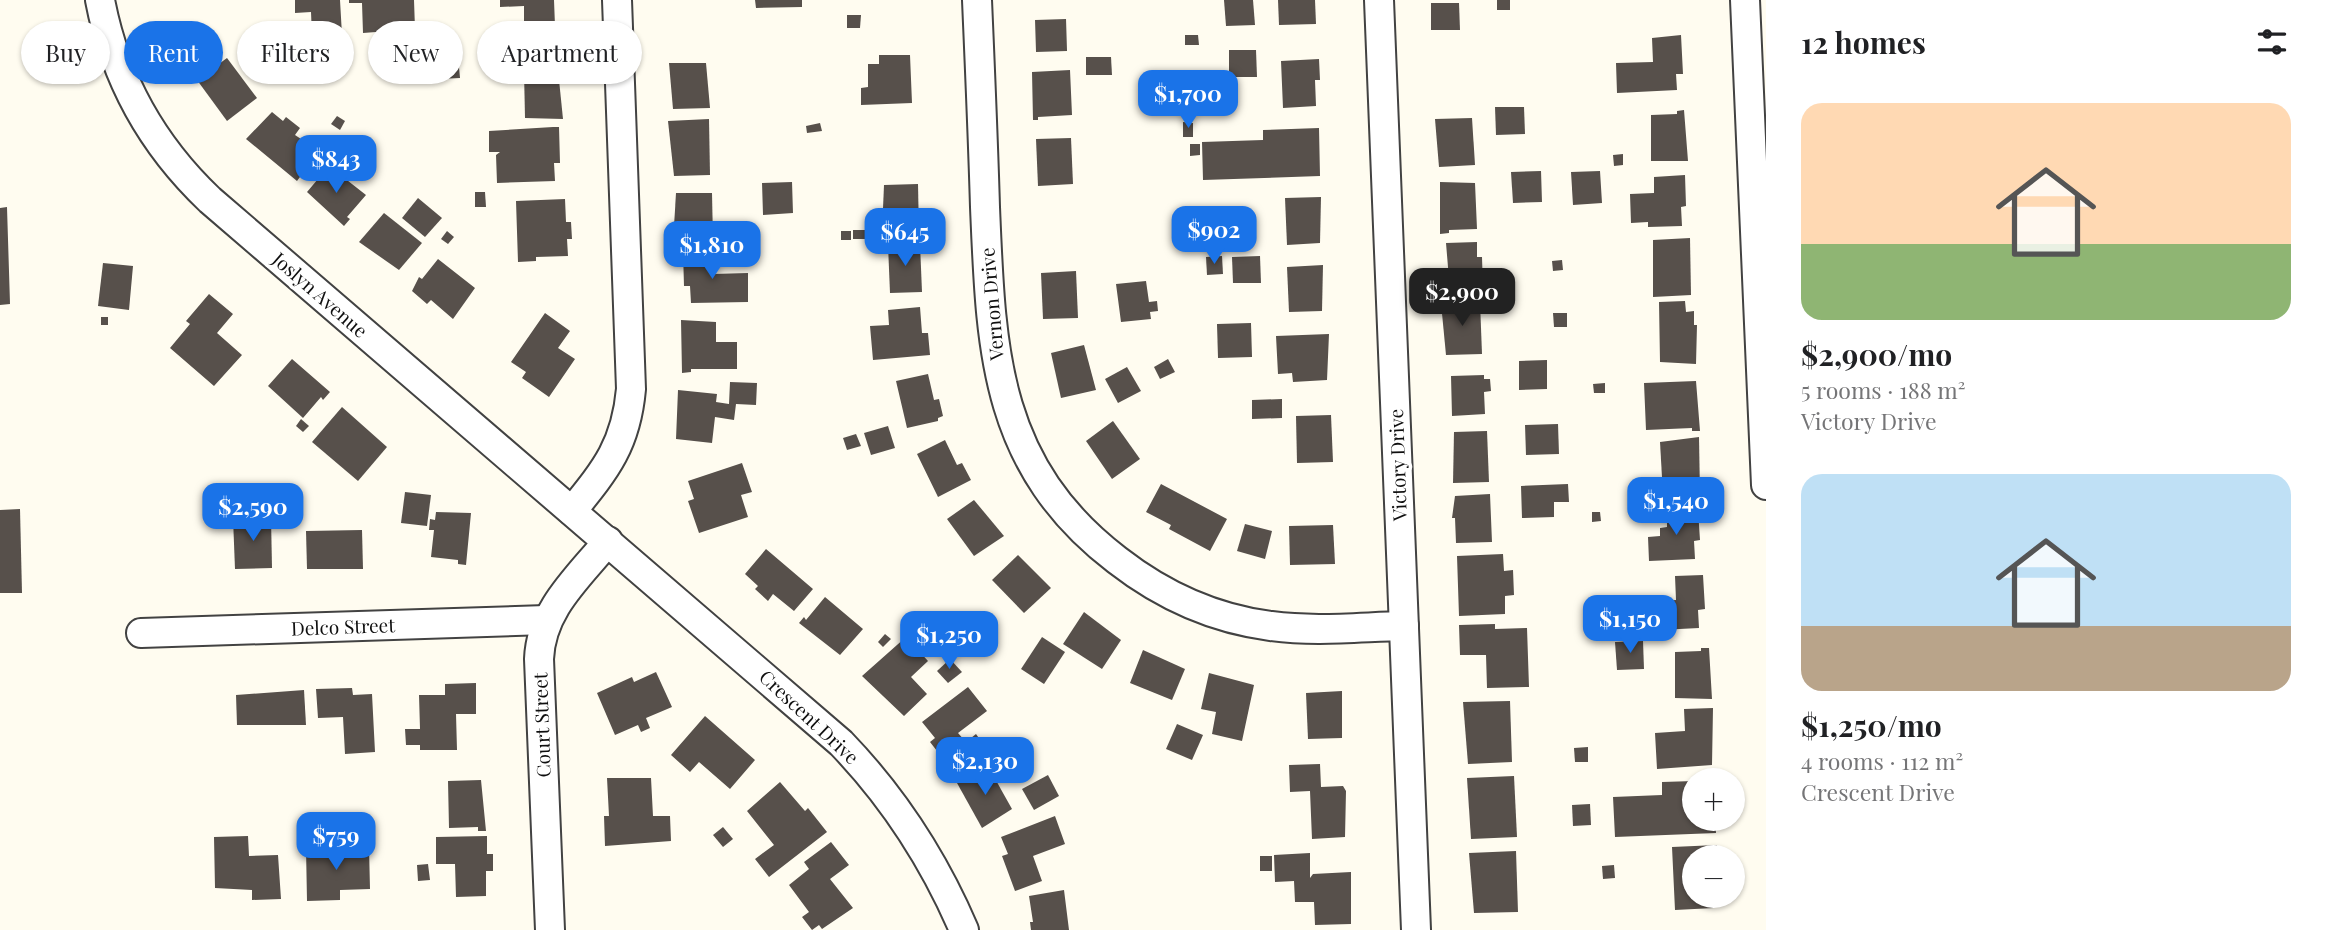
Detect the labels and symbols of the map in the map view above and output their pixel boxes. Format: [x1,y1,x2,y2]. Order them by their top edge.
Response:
pin: $1,700 [1131,71,1245,130]
pin: $843 [295,136,377,195]
pin: $902 [1173,206,1255,266]
pin: $645 [864,208,946,268]
pin: $1,810 [655,222,769,281]
street label: Joslyn Avenue [267,245,374,343]
street label: Vernon Drive [973,247,1009,363]
pin: $2,900 [1405,268,1519,328]
street label: Victory Drive [1382,409,1412,523]
pin: $1,540 [1619,477,1733,537]
pin: $2,590 [196,484,310,543]
pin: $1,150 [1573,596,1687,655]
street label: Delco Street [291,611,396,641]
pin: $1,250 [892,612,1006,671]
street label: Crescent Drive [754,663,865,769]
street label: Court Street [526,672,556,778]
pin: $2,130 [928,738,1042,797]
pin: $759 [295,812,377,872]

